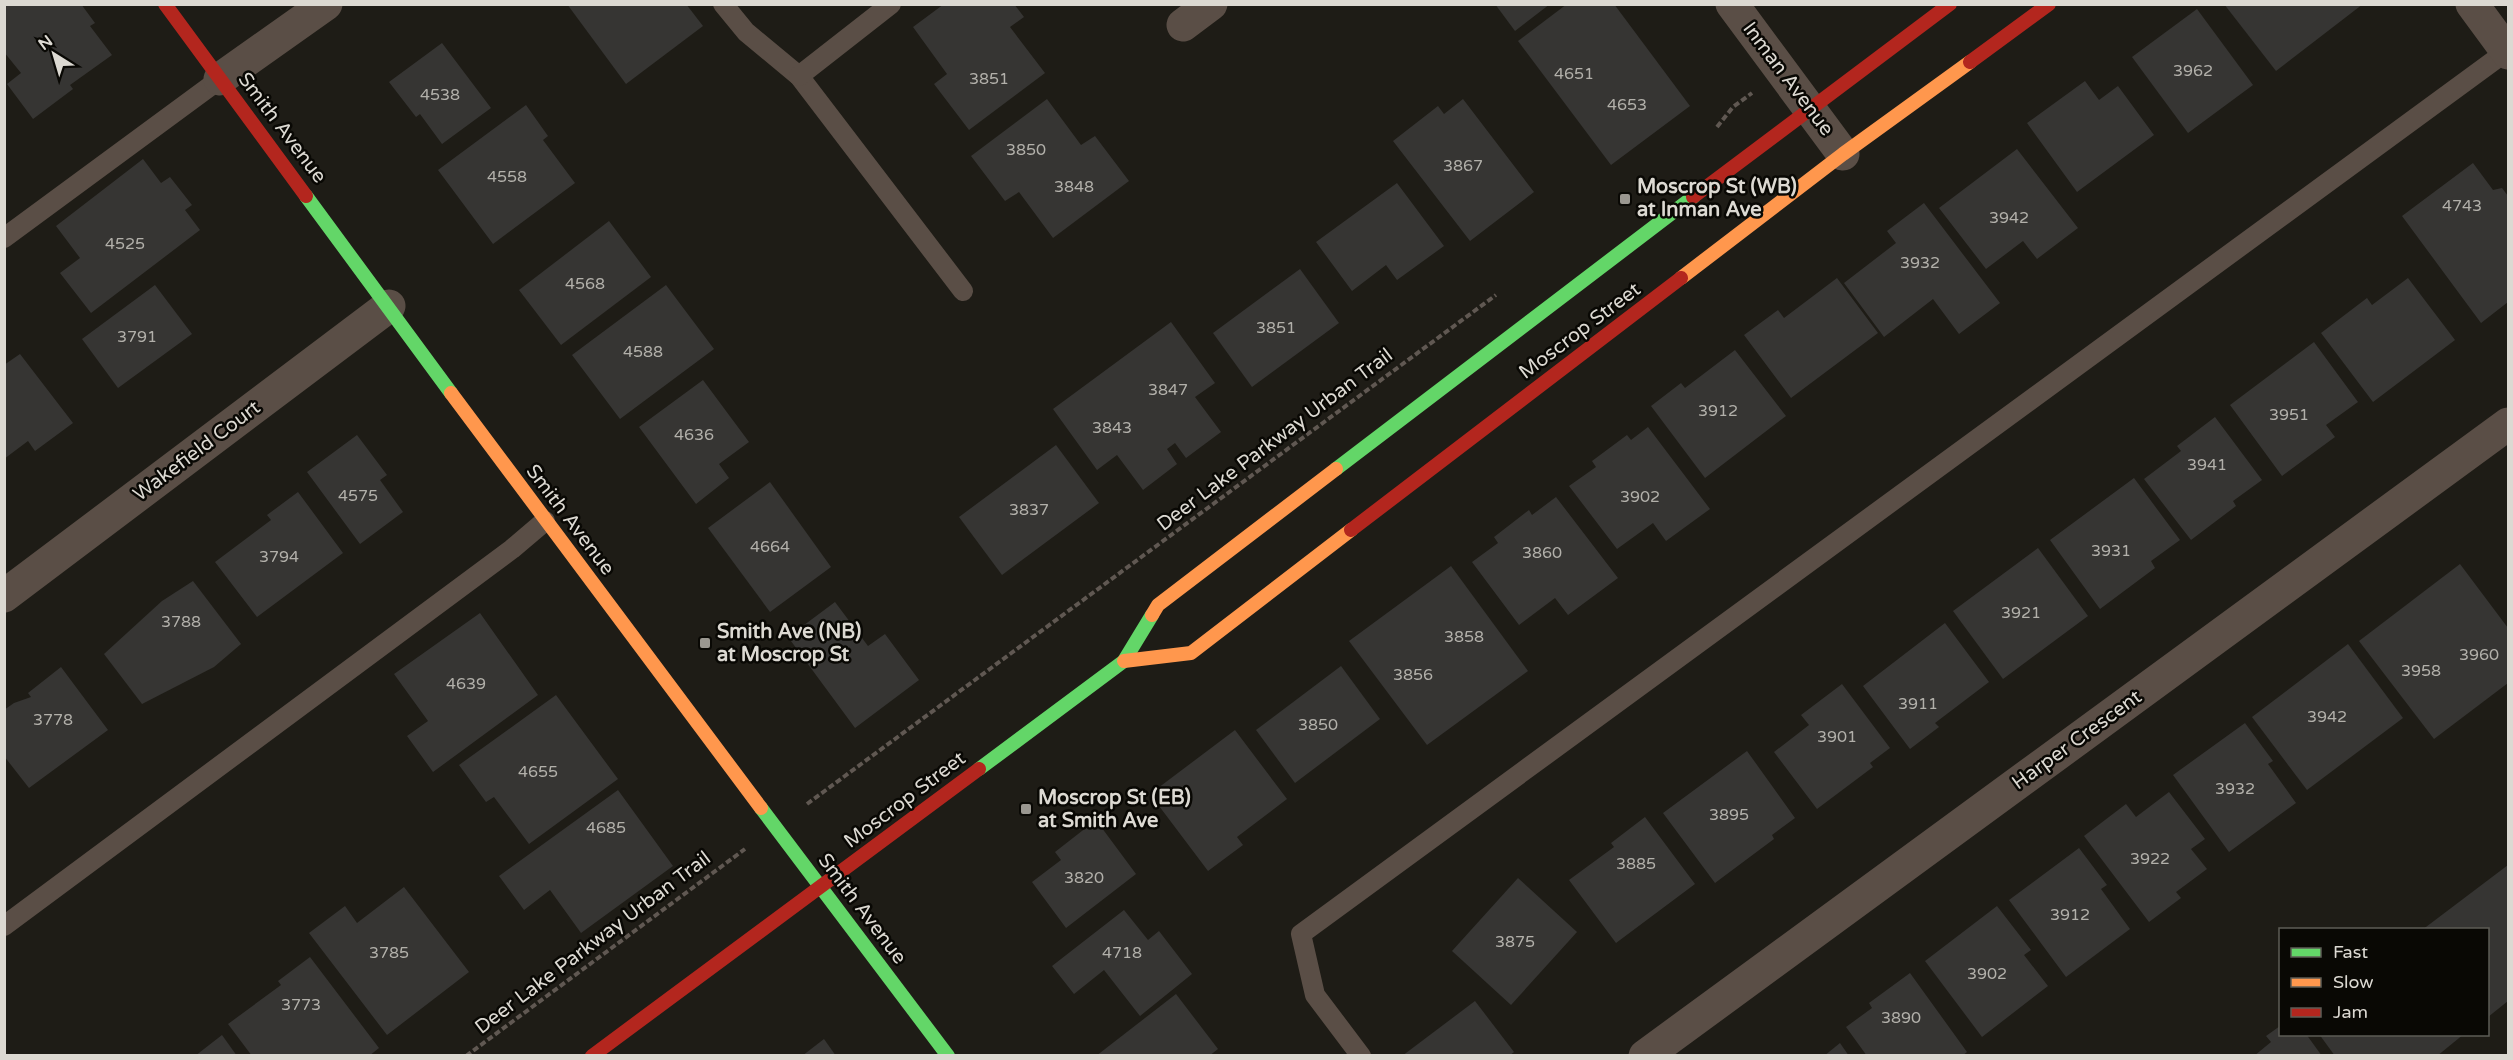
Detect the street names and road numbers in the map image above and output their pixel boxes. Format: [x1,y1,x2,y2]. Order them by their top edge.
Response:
street label: Inman Avenue [1737,17,1839,141]
street label: Smith Avenue [233,68,331,188]
street label: Moscrop Street [1514,277,1646,385]
street label: Deer Lake Parkway Urban Trail [1152,343,1398,537]
street label: Wakefield Court [129,395,266,507]
street label: Smith Avenue [521,460,619,580]
street label: Harper Crescent [2008,685,2147,795]
street label: Moscrop Street [839,746,971,854]
street label: Deer Lake Parkway Urban Trail [470,846,716,1040]
street label: Smith Avenue [813,849,911,969]

